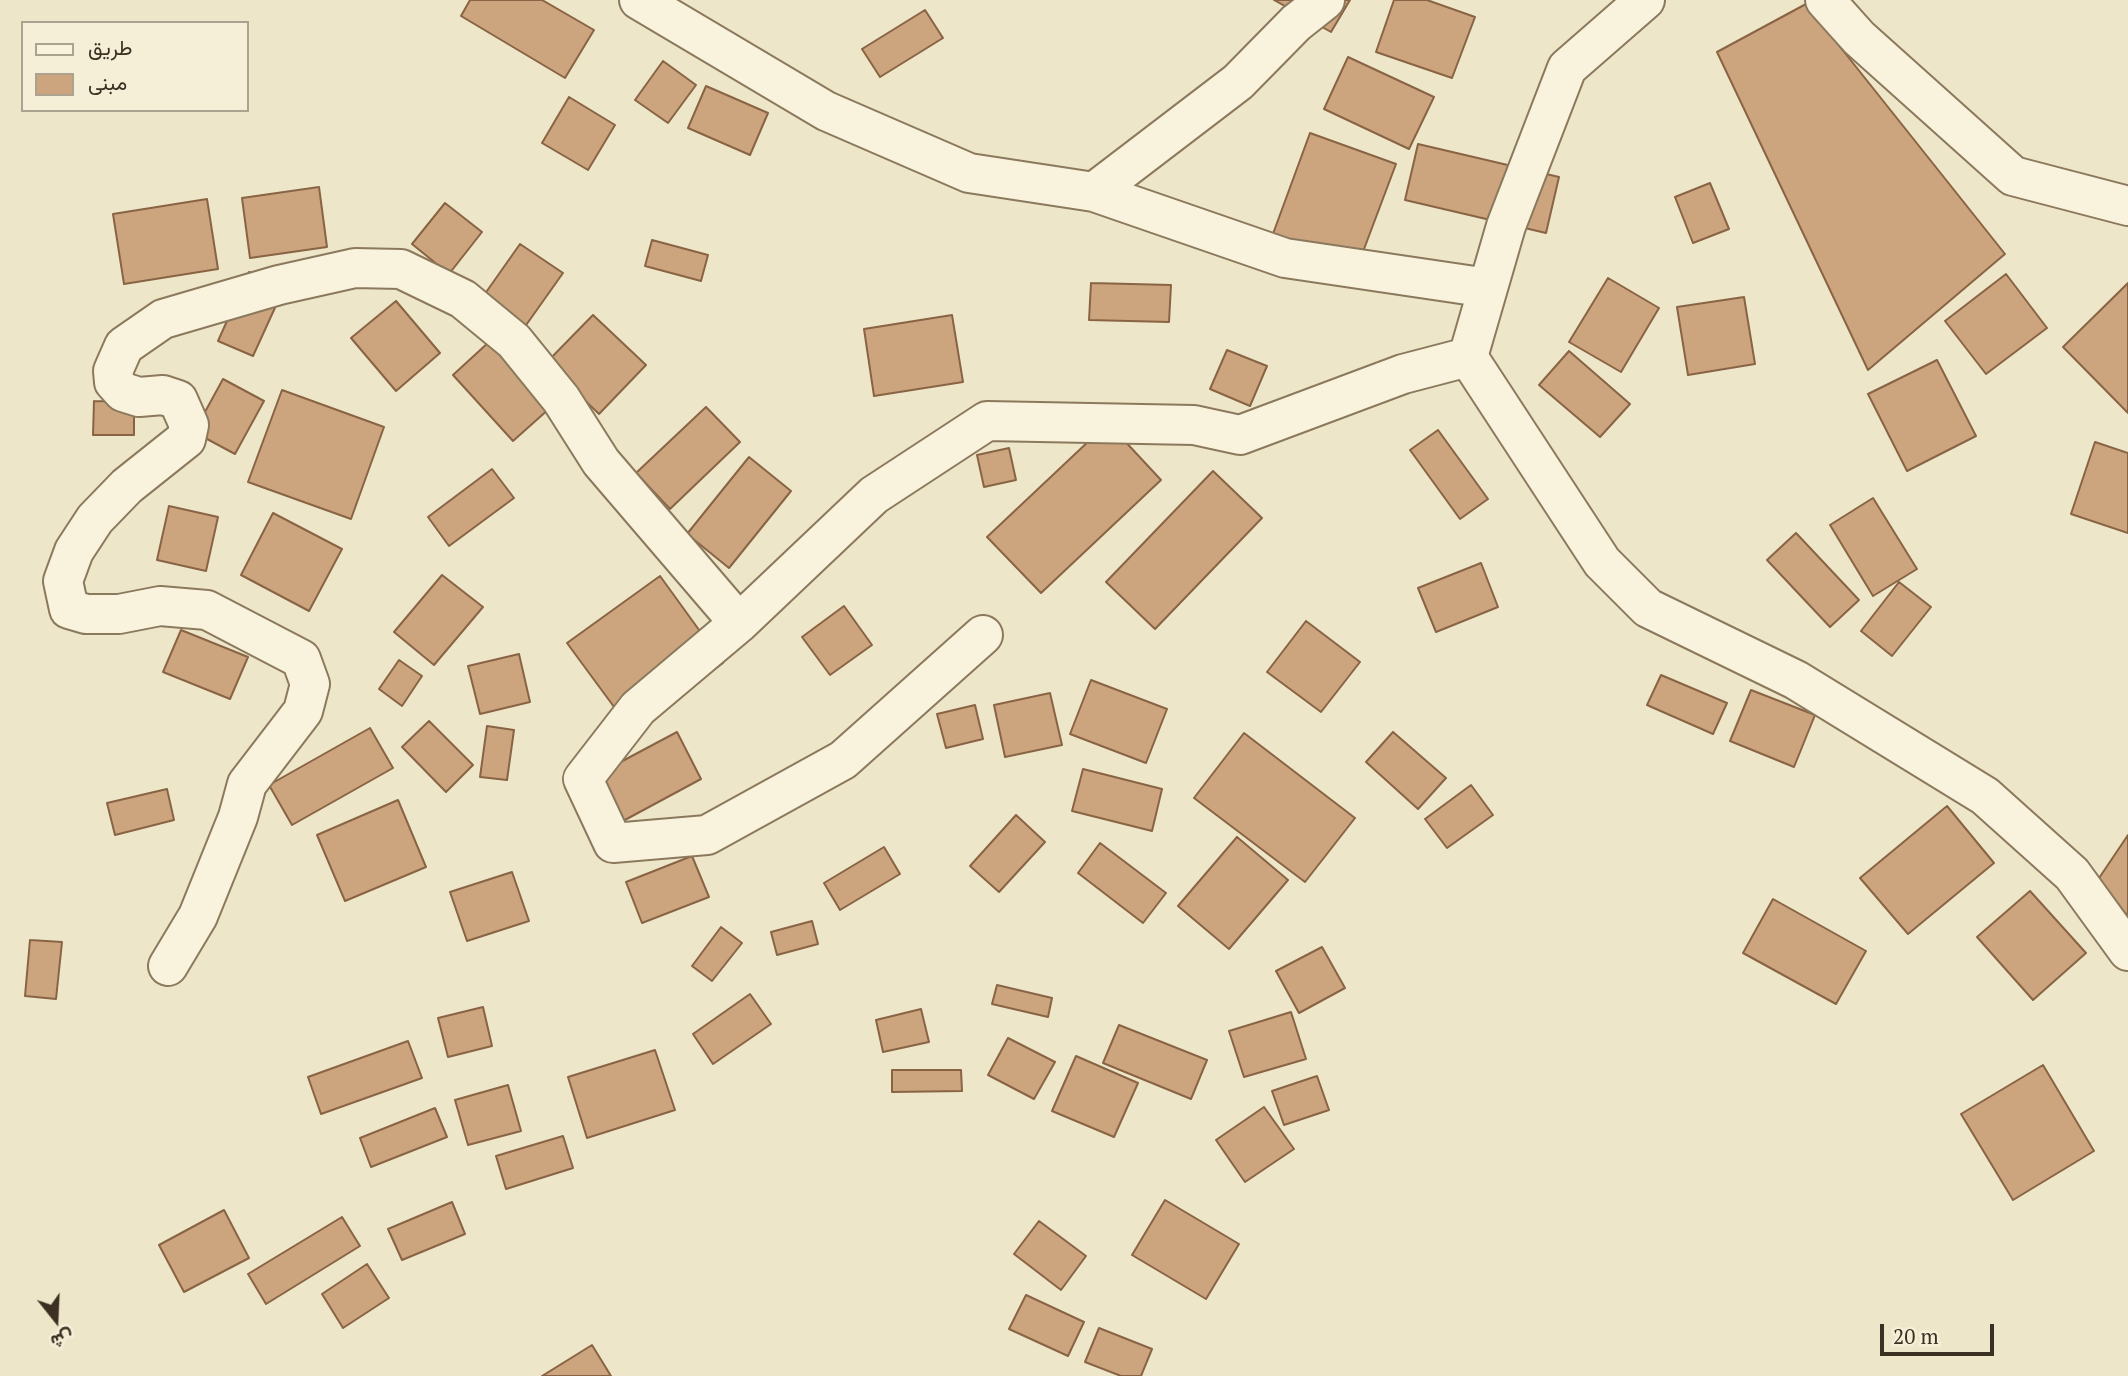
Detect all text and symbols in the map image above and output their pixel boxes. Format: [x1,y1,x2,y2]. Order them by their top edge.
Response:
legend [21,21,248,112]
text: طريق [88,33,133,61]
text: مبنى [88,68,127,96]
north arrow [21,1285,91,1355]
scale bar [1883,1310,1997,1354]
text: 20 m [1893,1322,1939,1350]
text: ش [48,1325,77,1356]

